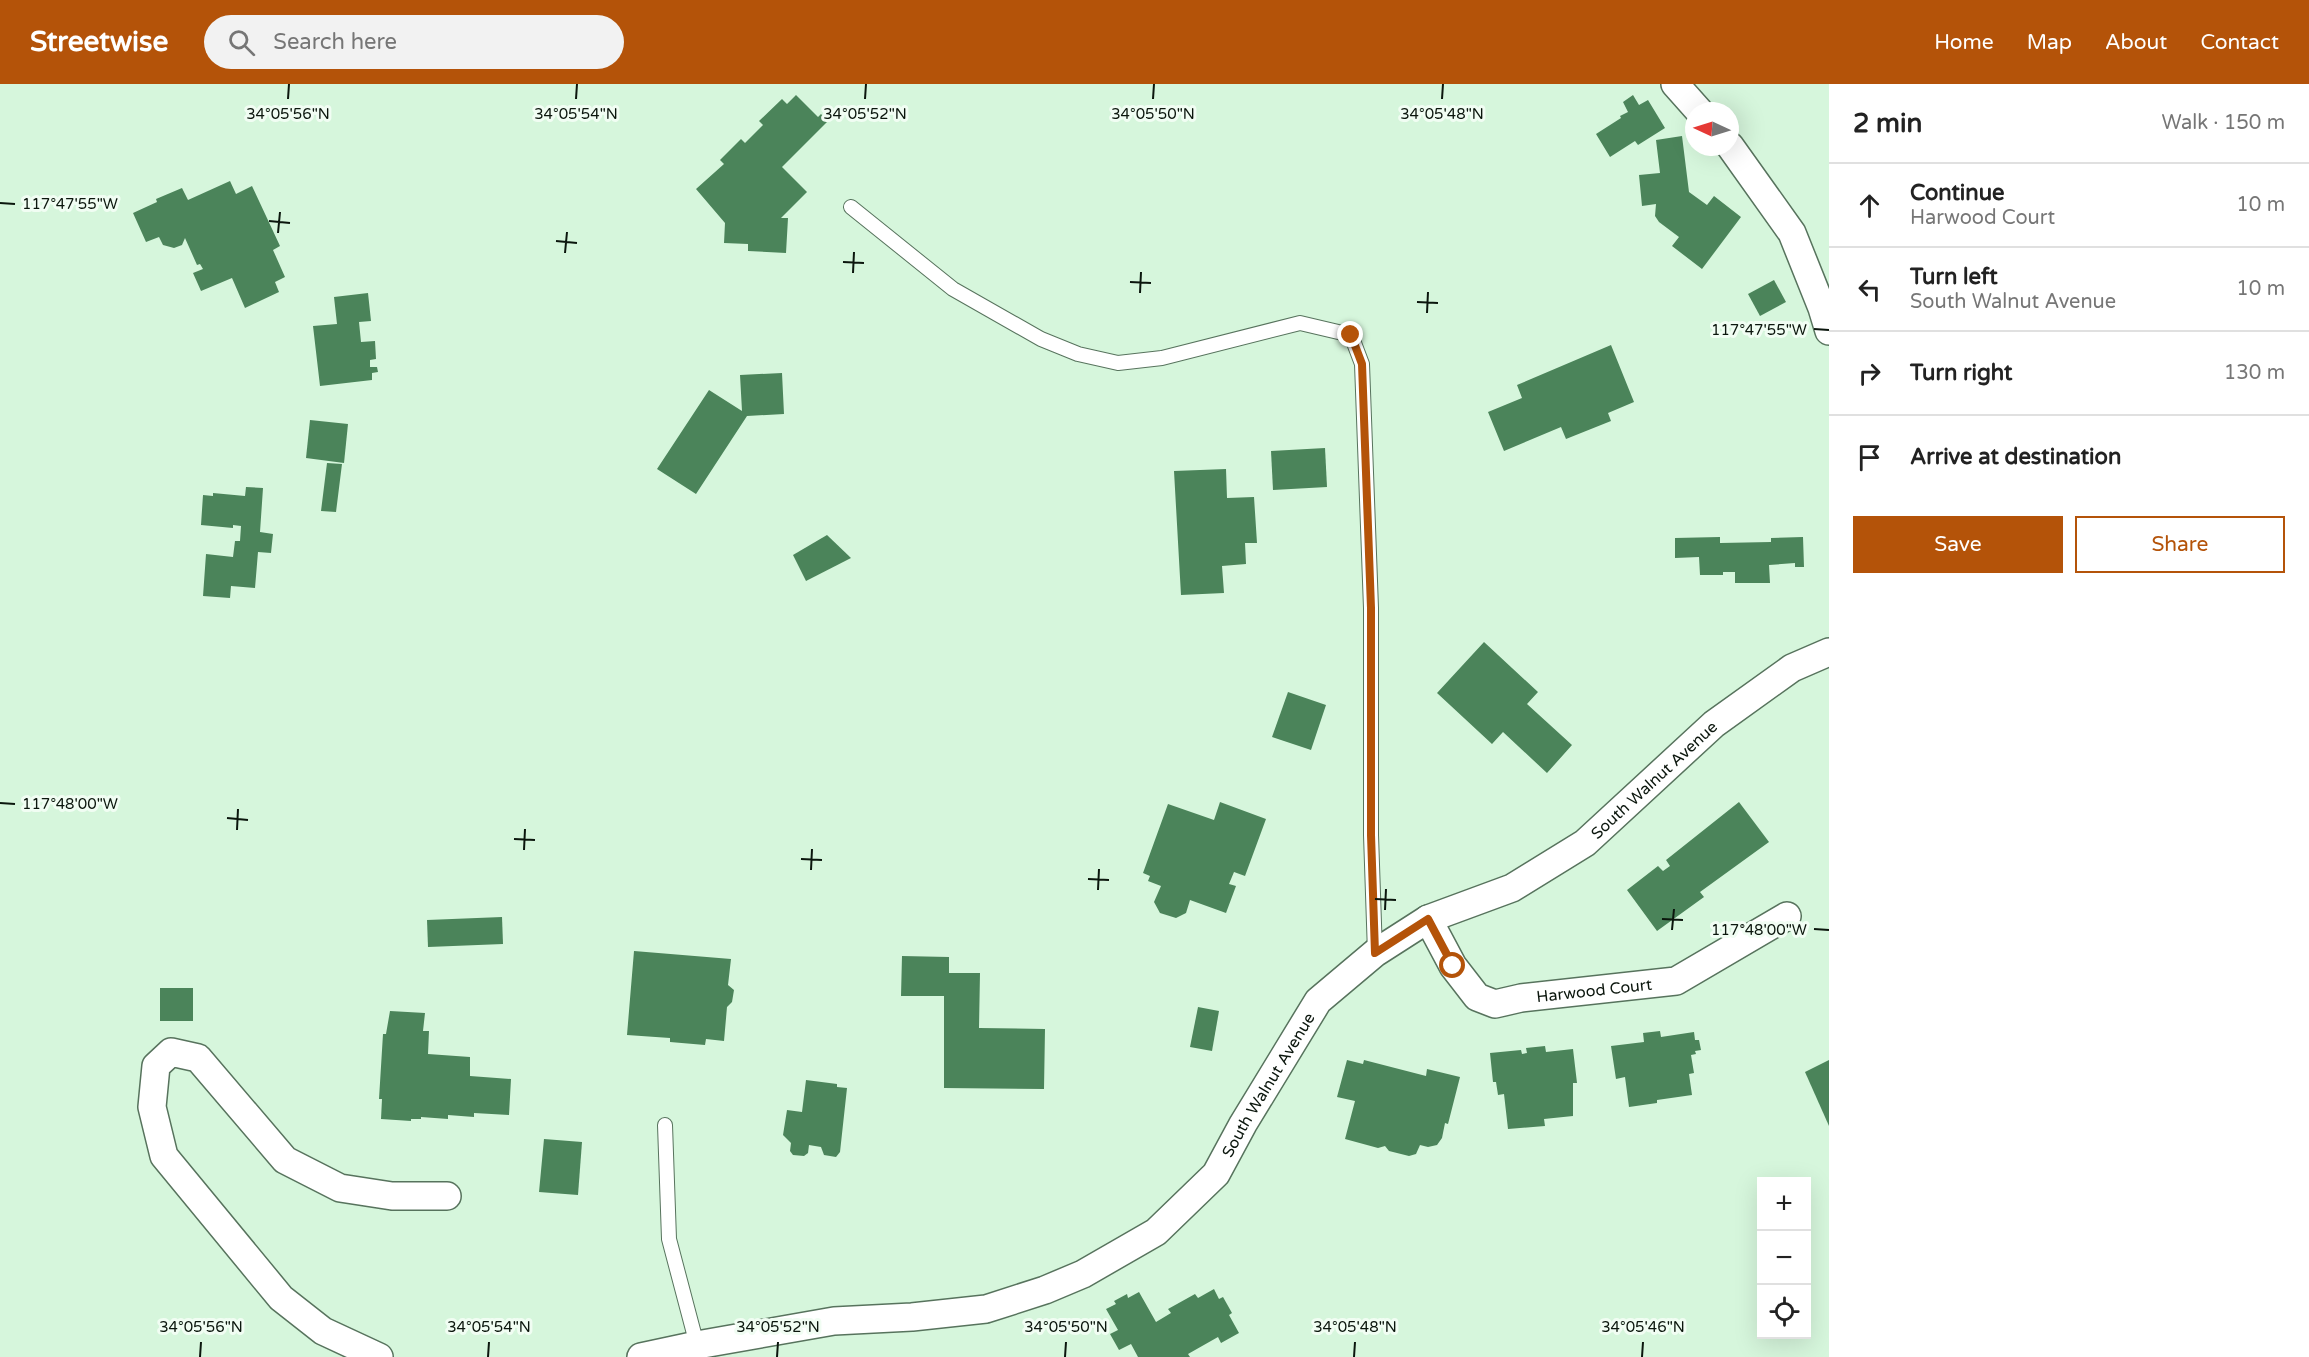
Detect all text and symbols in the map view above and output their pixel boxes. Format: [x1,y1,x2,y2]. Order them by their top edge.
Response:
search box [204,15,624,69]
text: Streetwise [30,25,168,59]
icon: search [225,26,258,59]
text: Search here [273,29,397,55]
text: Home [1934,30,1994,55]
text: Map [2027,30,2072,55]
text: About [2105,30,2167,55]
text: Contact [2200,30,2279,55]
north arrow [1685,102,1739,156]
text: 34°05'56"N [246,105,330,123]
text: 34°05'54"N [534,105,618,123]
text: 34°05'52"N [823,105,907,123]
text: 34°05'50"N [1111,105,1195,123]
text: 34°05'48"N [1400,105,1484,123]
text: 2 min [1853,108,1922,139]
text: Walk · 150 m [2162,111,2285,135]
text: Continue [1910,180,2005,206]
icon: ahead [1853,189,1886,222]
text: 10 m [2236,193,2285,217]
text: 117°47'55"W [22,195,118,213]
text: Harwood Court [1910,206,2055,230]
text: Turn left [1910,264,1998,290]
icon: left [1853,273,1886,306]
text: 10 m [2236,277,2285,301]
text: South Walnut Avenue [1910,290,2116,314]
route end [1337,321,1363,347]
text: 117°47'55"W [1711,321,1807,339]
icon: right [1853,357,1886,390]
text: Turn right [1910,360,2012,386]
text: 130 m [2224,361,2285,385]
icon: arrive [1853,441,1886,474]
text: Arrive at destination [1910,444,2121,470]
button: Save [1853,516,2063,573]
button: Share [2075,516,2285,573]
street label: South Walnut Avenue [1587,717,1722,844]
text: 117°48'00"W [22,795,118,813]
text: 117°48'00"W [1711,921,1807,939]
route start [1439,952,1465,978]
street label: Harwood Court [1535,975,1653,1007]
street label: South Walnut Avenue [1218,1009,1319,1161]
map controls [1757,1177,1811,1339]
button: + [1757,1177,1811,1231]
button: − [1757,1231,1811,1285]
button: locate [1757,1285,1811,1339]
text: 34°05'56"N [159,1318,243,1336]
text: 34°05'54"N [447,1318,531,1336]
text: 34°05'52"N [736,1318,820,1336]
text: 34°05'50"N [1024,1318,1108,1336]
text: 34°05'48"N [1313,1318,1397,1336]
text: 34°05'46"N [1601,1318,1685,1336]

